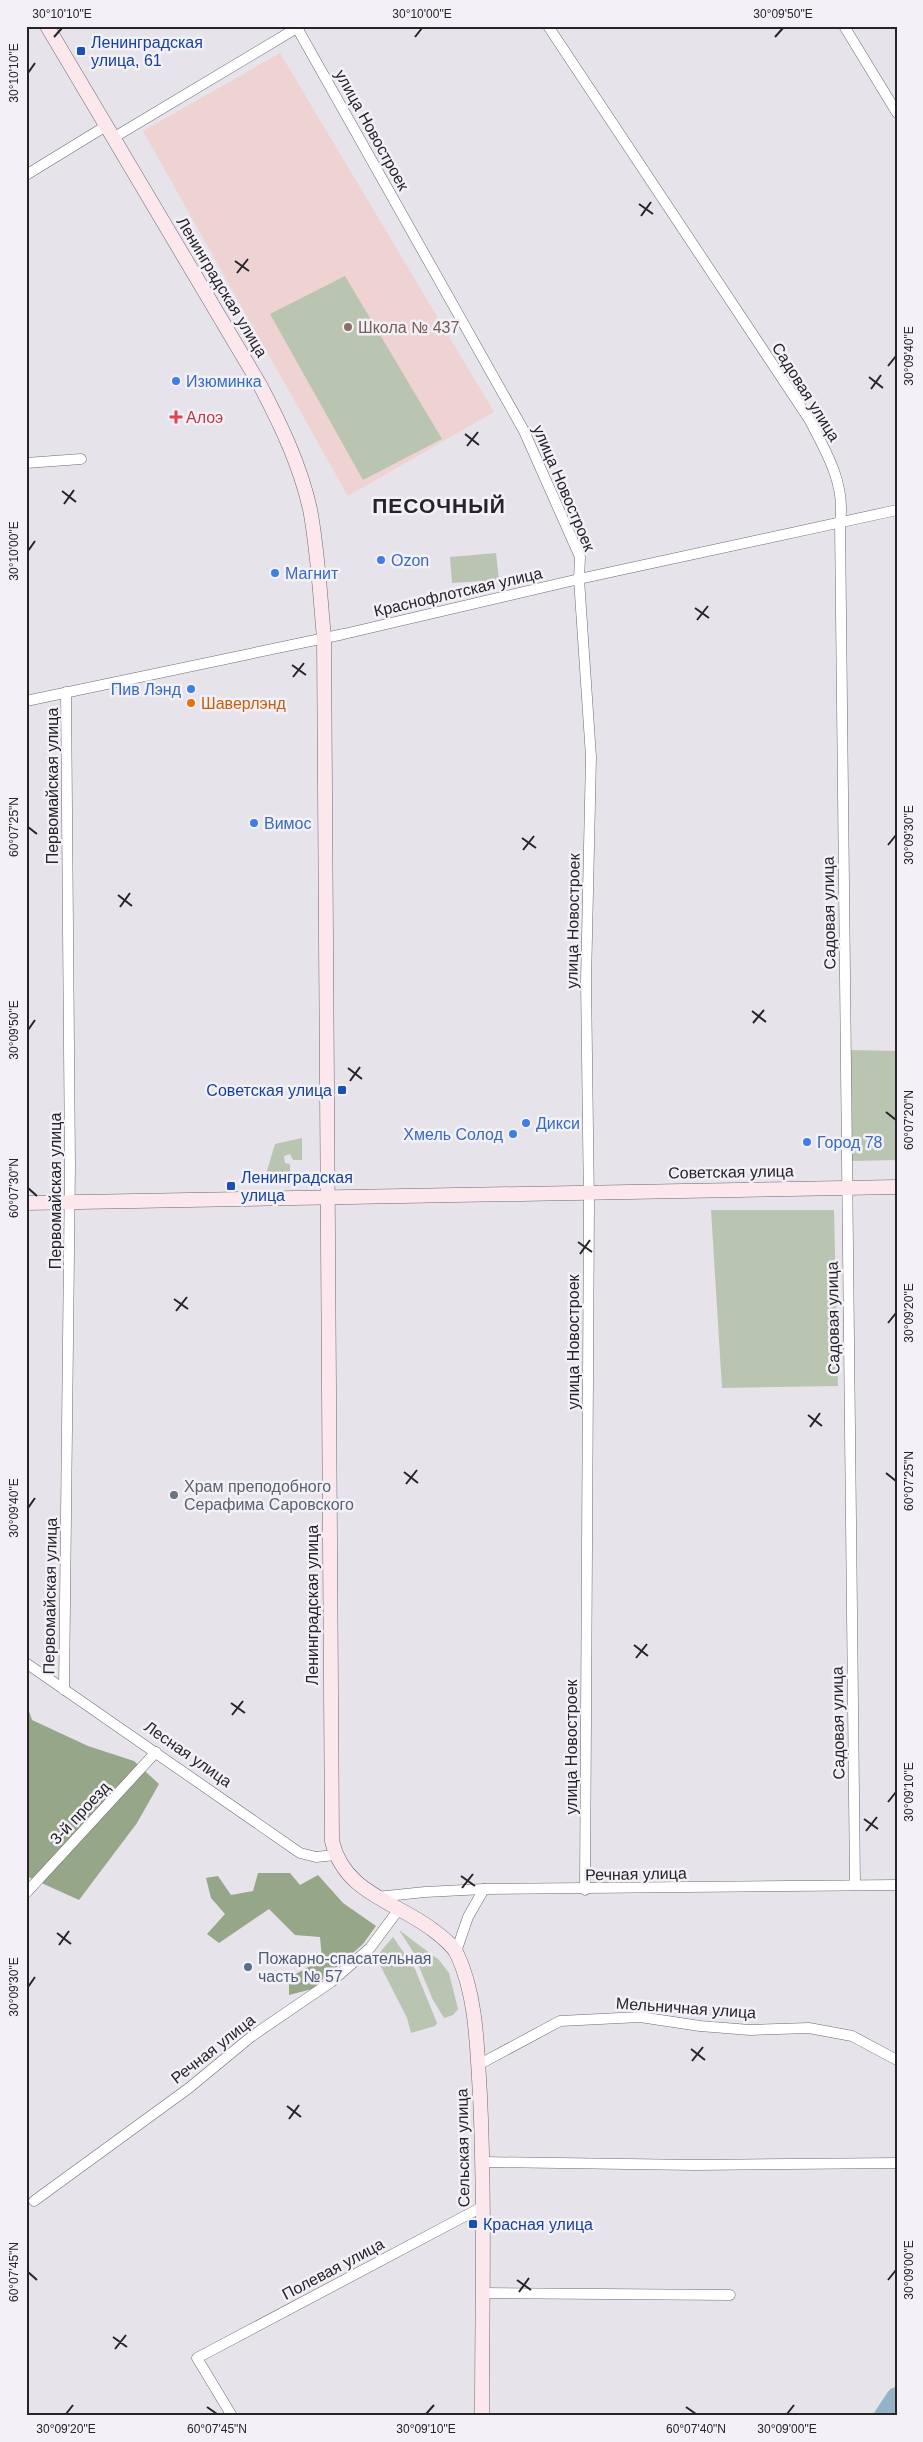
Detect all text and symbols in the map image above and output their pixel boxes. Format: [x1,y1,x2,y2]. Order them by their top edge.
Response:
text: 30°10'10"E [32,7,92,21]
text: 30°10'00"E [392,7,452,21]
text: 30°09'50"E [753,7,813,21]
place label: Ленинградская улица, 61 [91,34,203,69]
text: 30°10'10"E [7,43,21,103]
marker: Ленинградская улица, 61 [75,45,87,57]
street label: улица Новостроек [332,67,413,194]
street label: Ленинградская улица [173,214,271,360]
place label: Школа № 437 [358,319,459,336]
marker: Школа № 437 [342,321,354,333]
text: 30°09'40"E [902,326,916,386]
street label: Садовая улица [769,340,843,445]
place label: Изюминка [186,373,262,390]
marker: Изюминка [170,375,182,387]
place label: Алоэ [186,409,223,426]
marker: Алоэ [170,411,182,423]
street label: улица Новостроек [530,422,599,554]
district label: ПЕСОЧНЫЙ [372,494,506,517]
text: 30°10'00"E [7,521,21,581]
place label: Ozon [391,552,429,569]
marker: Ozon [375,554,387,566]
street label: Краснофлотская улица [372,564,544,620]
place label: Магнит [285,565,339,582]
marker: Магнит [269,567,281,579]
place label: Пив Лэнд [111,681,182,698]
marker: Пив Лэнд [185,683,197,695]
place label: Шаверлэнд [201,695,286,712]
marker: Шаверлэнд [185,697,197,709]
street label: Первомайская улица [44,708,61,864]
text: 60°07'25"N [7,797,21,857]
text: 30°09'30"E [902,805,916,865]
place label: Вимос [264,815,312,832]
marker: Вимос [248,817,260,829]
street label: улица Новостроек [563,852,583,989]
street label: Садовая улица [820,856,838,970]
text: 30°09'50"E [7,1000,21,1060]
place label: Советская улица [206,1082,332,1099]
marker: Советская улица [336,1084,348,1096]
text: 60°07'20"N [902,1090,916,1150]
street label: Первомайская улица [47,1113,64,1269]
place label: Дикси [536,1115,580,1132]
marker: Дикси [520,1117,532,1129]
place label: Хмель Солод [403,1126,504,1143]
marker: Хмель Солод [507,1128,519,1140]
place label: Город 78 [817,1134,883,1151]
marker: Город 78 [801,1136,813,1148]
text: 60°07'30"N [7,1158,21,1218]
street label: Советская улица [668,1162,794,1182]
place label: Ленинградская улица [241,1169,353,1204]
marker: Ленинградская улица [225,1180,237,1192]
street label: Садовая улица [824,1261,842,1375]
street label: улица Новостроек [565,1273,582,1410]
text: 30°09'20"E [902,1283,916,1343]
text: 60°07'25"N [902,1451,916,1511]
text: 30°09'40"E [7,1478,21,1538]
place label: Храм преподобного Серафима Саровского [184,1478,354,1513]
marker: Храм преподобного Серафима Саровского [168,1489,180,1501]
street label: Первомайская улица [40,1517,60,1674]
street label: Ленинградская улица [304,1525,321,1685]
street label: Садовая улица [829,1666,847,1780]
street label: улица Новостроек [563,1678,580,1815]
street label: Лесная улица [141,1718,235,1790]
text: 30°09'10"E [902,1762,916,1822]
street label: 3-й проезд [47,1778,114,1848]
street label: Речная улица [585,1865,687,1883]
place label: Пожарно-спасательная часть № 57 [258,1950,431,1985]
text: 30°09'30"E [7,1957,21,2017]
marker: Пожарно-спасательная часть № 57 [242,1961,254,1973]
street label: Мельничная улица [615,1995,757,2021]
street label: Речная улица [168,2011,258,2087]
street label: Сельская улица [453,2088,473,2208]
place label: Красная улица [483,2216,593,2233]
marker: Красная улица [467,2218,479,2230]
street label: Полевая улица [279,2235,387,2303]
text: 30°09'00"E [902,2240,916,2300]
text: 60°07'45"N [7,2242,21,2302]
text: 30°09'20"E [36,2422,96,2436]
text: 60°07'45"N [187,2422,247,2436]
text: 30°09'10"E [396,2422,456,2436]
text: 60°07'40"N [666,2422,726,2436]
text: 30°09'00"E [757,2422,817,2436]

